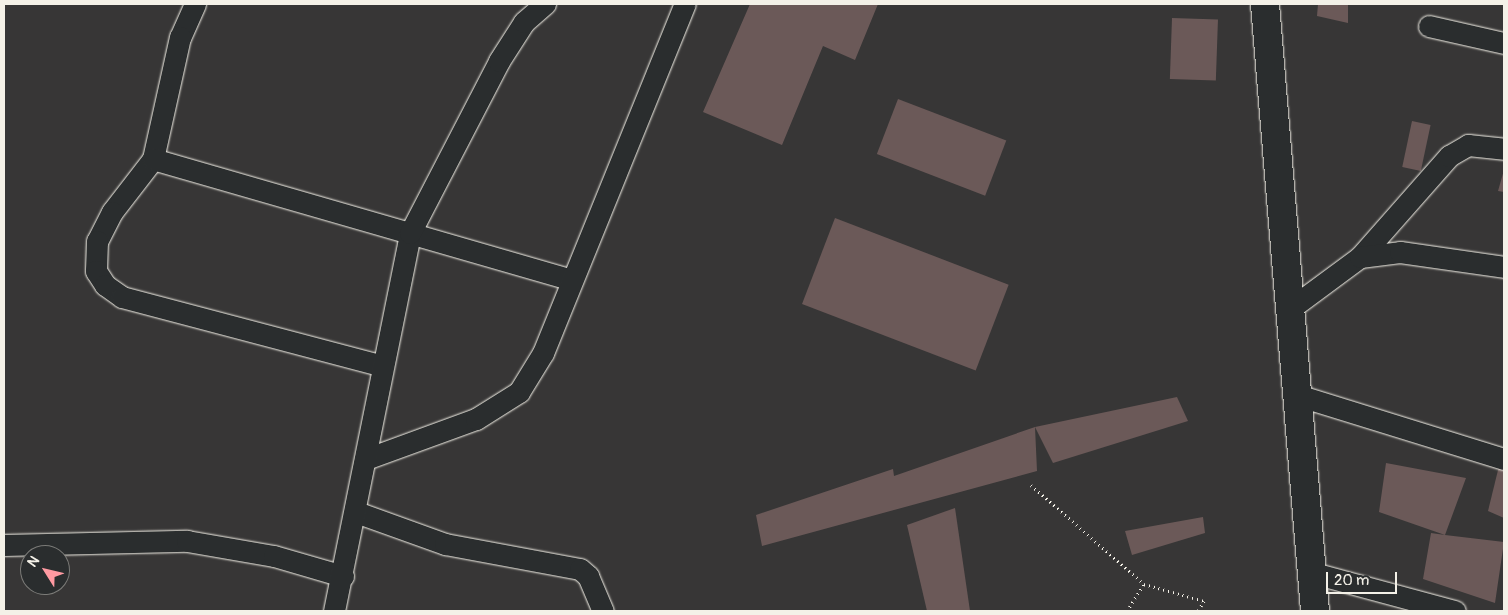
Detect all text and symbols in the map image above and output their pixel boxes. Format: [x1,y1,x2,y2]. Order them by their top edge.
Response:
north arrow [20,545,70,595]
text: N [24,553,43,570]
scale bar [1328,562,1399,594]
text: 20 m [1334,571,1369,590]

